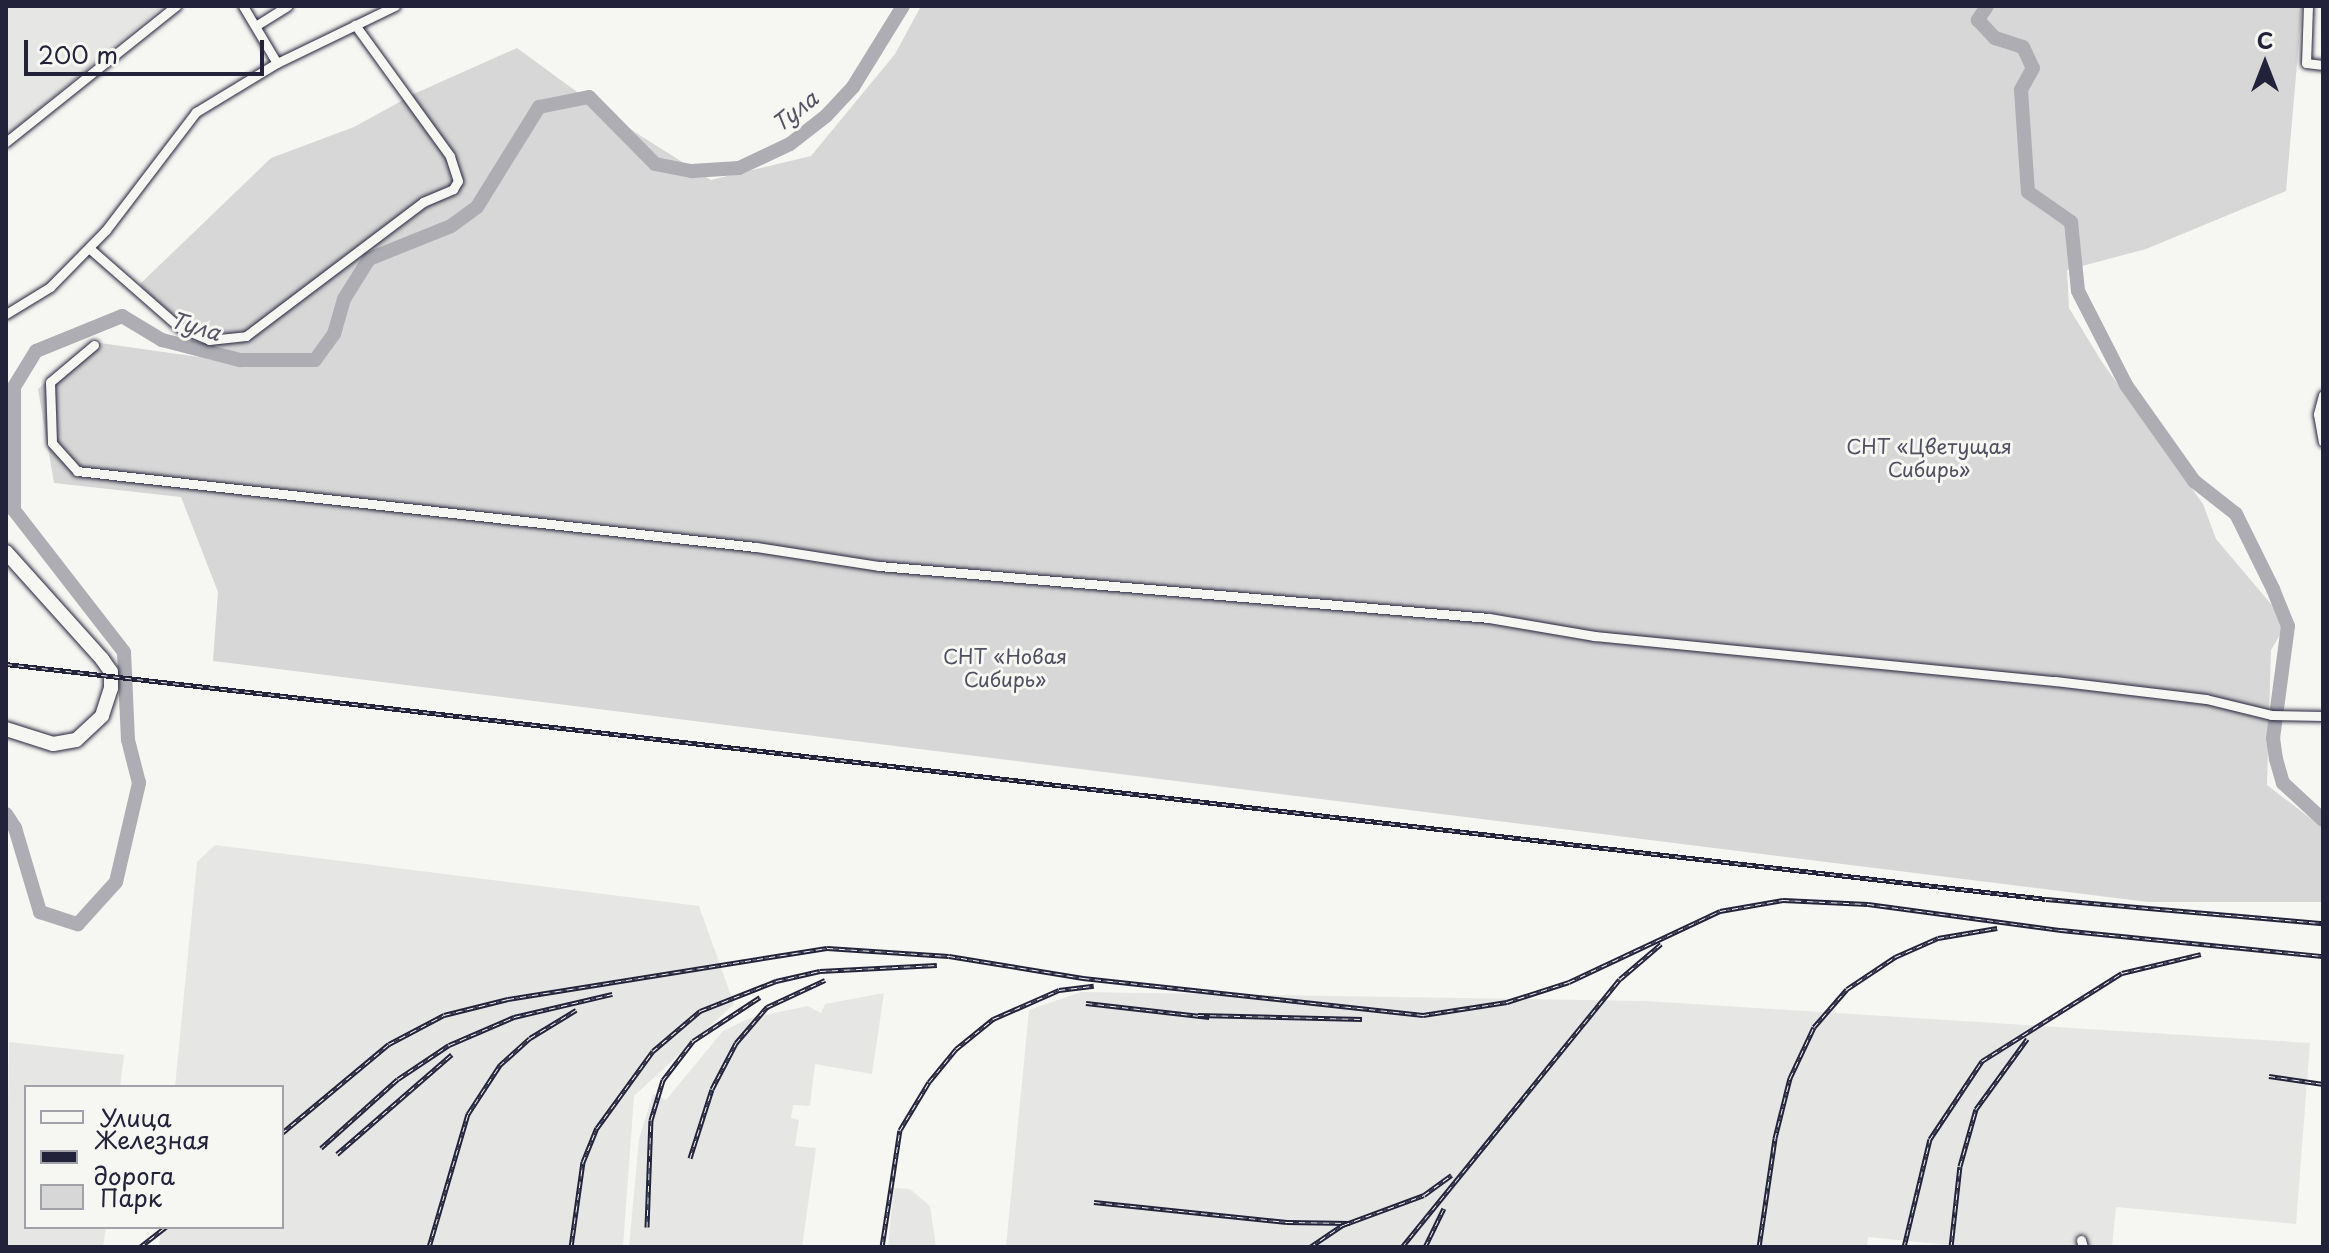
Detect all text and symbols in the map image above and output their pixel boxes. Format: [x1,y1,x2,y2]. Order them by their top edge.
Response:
text: С [2257,23,2273,56]
scale bar [28,24,268,74]
north arrow [2225,24,2305,104]
text: 200 m [38,36,118,72]
water label: Тула [766,84,822,136]
water label: Тула [168,305,224,345]
park label: СНТ «Цветущая Сибирь» [1846,434,2012,481]
park label: СНТ «Новая Сибирь» [943,645,1067,692]
legend [24,1085,284,1229]
text: Улица [100,1099,172,1135]
text: Железная дорога [94,1121,210,1193]
text: Парк [100,1179,162,1215]

